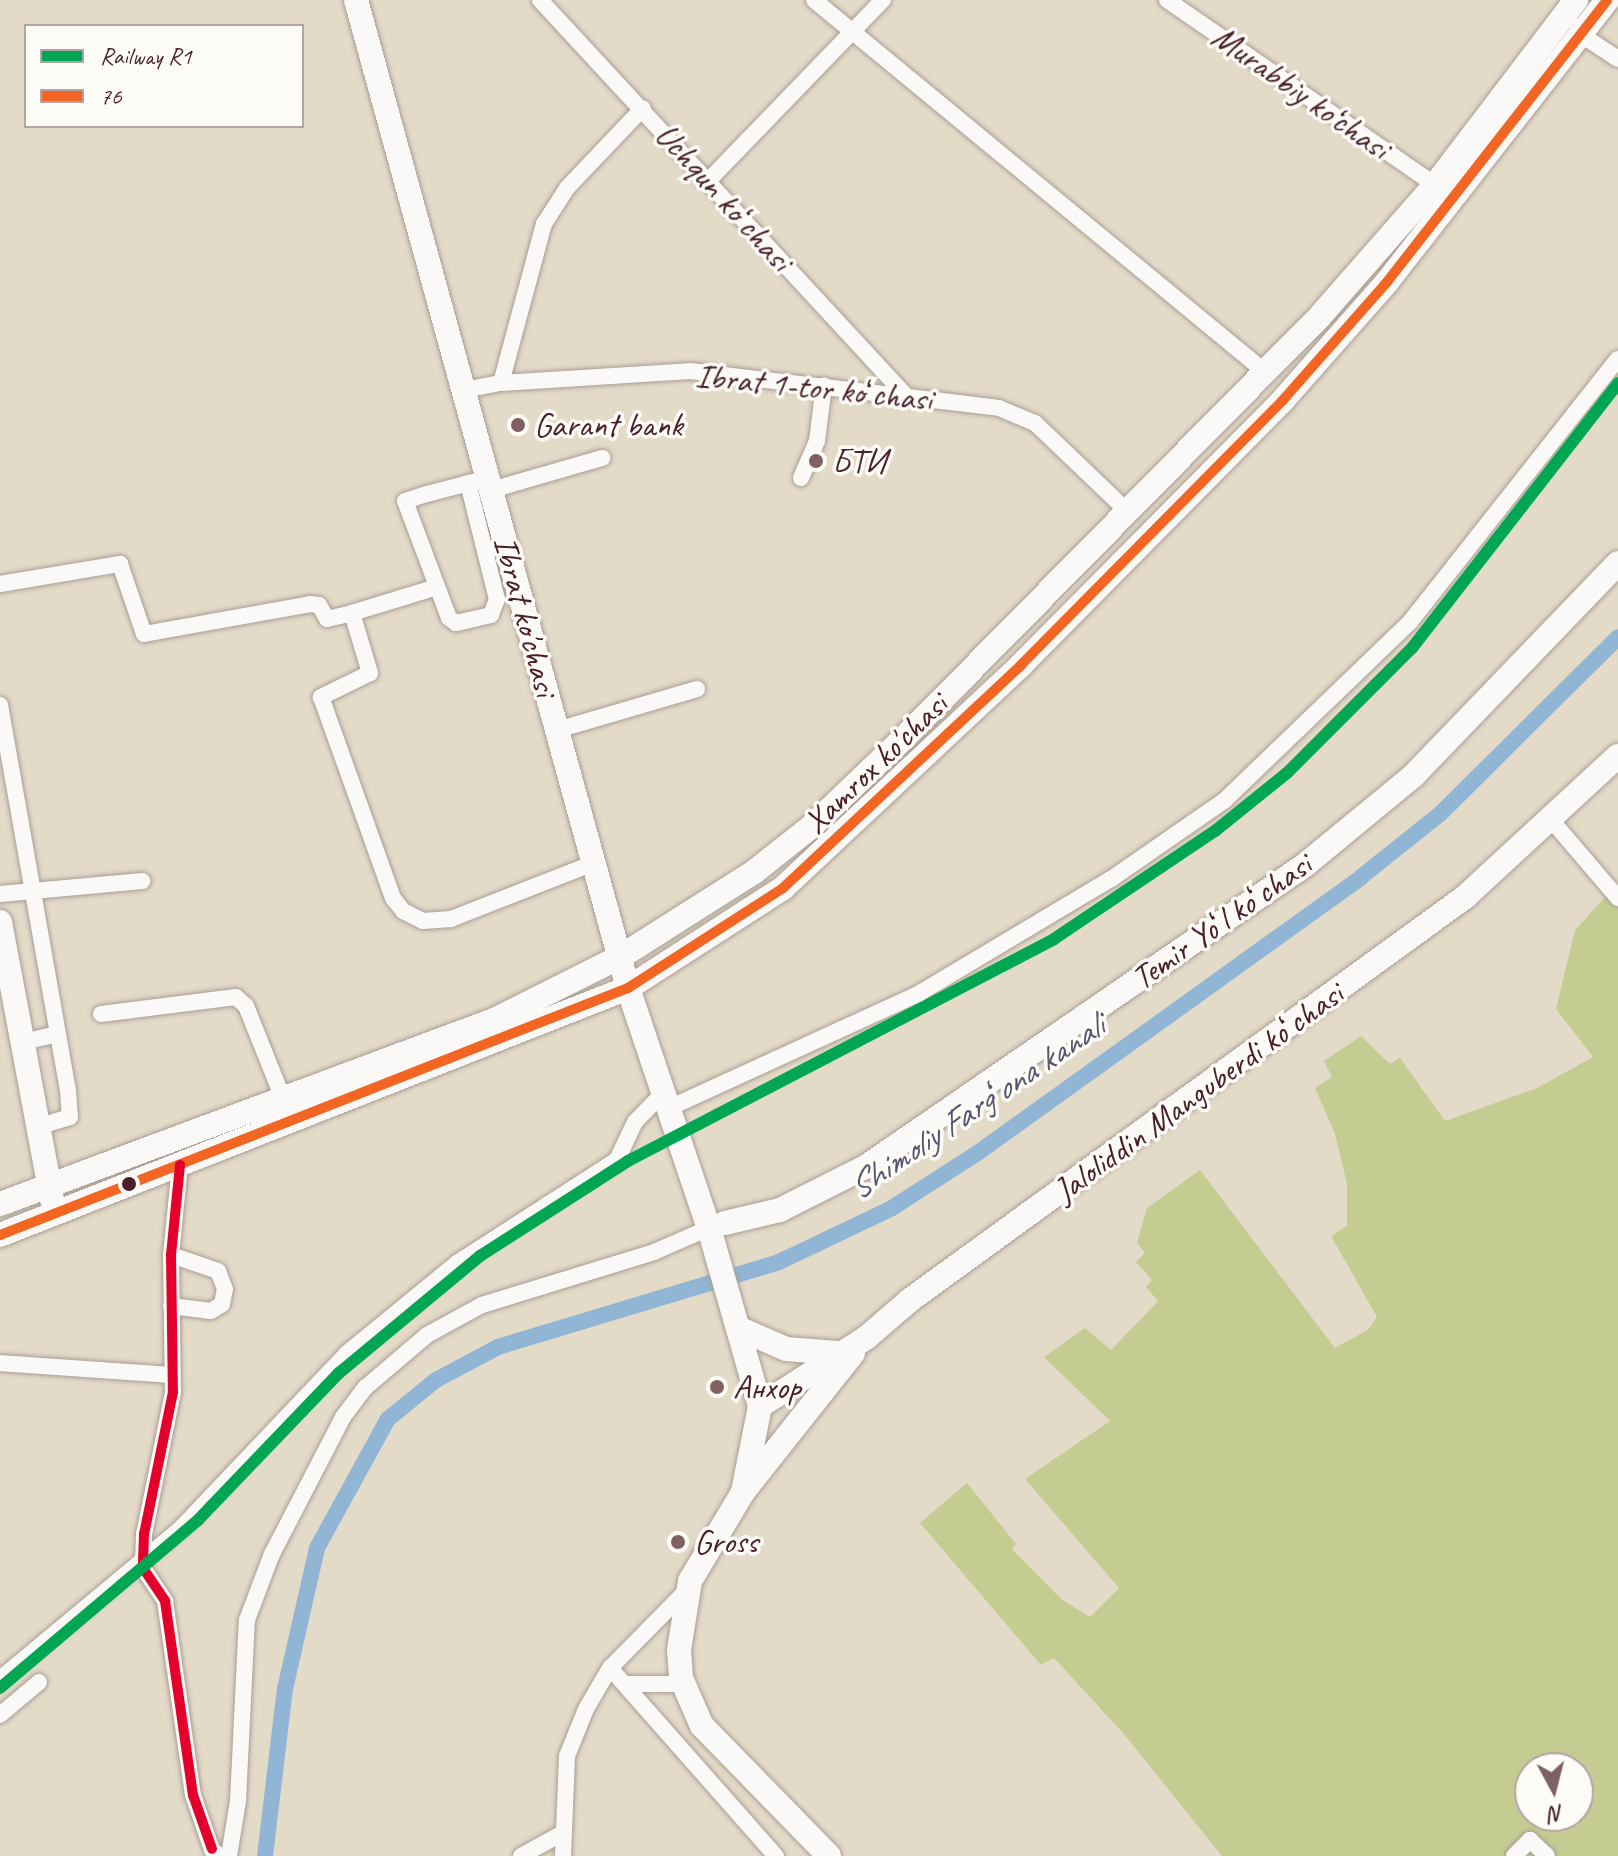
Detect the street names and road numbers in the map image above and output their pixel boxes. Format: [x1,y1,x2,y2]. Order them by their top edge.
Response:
street label: Murabbiy ko‘chasi [1204,16,1398,168]
street label: Uchqun koʻchasi [647,114,801,280]
street label: Ibrat 1-tor koʻchasi [693,354,935,420]
street label: Ibrat ko'chasi [485,531,567,701]
street label: Xamrox ko'chasi [794,684,956,842]
street label: Temir Yoʻl koʻchasi [1123,844,1319,998]
street label: Jaloliddin Manguberdi koʻchasi [1045,973,1351,1211]

